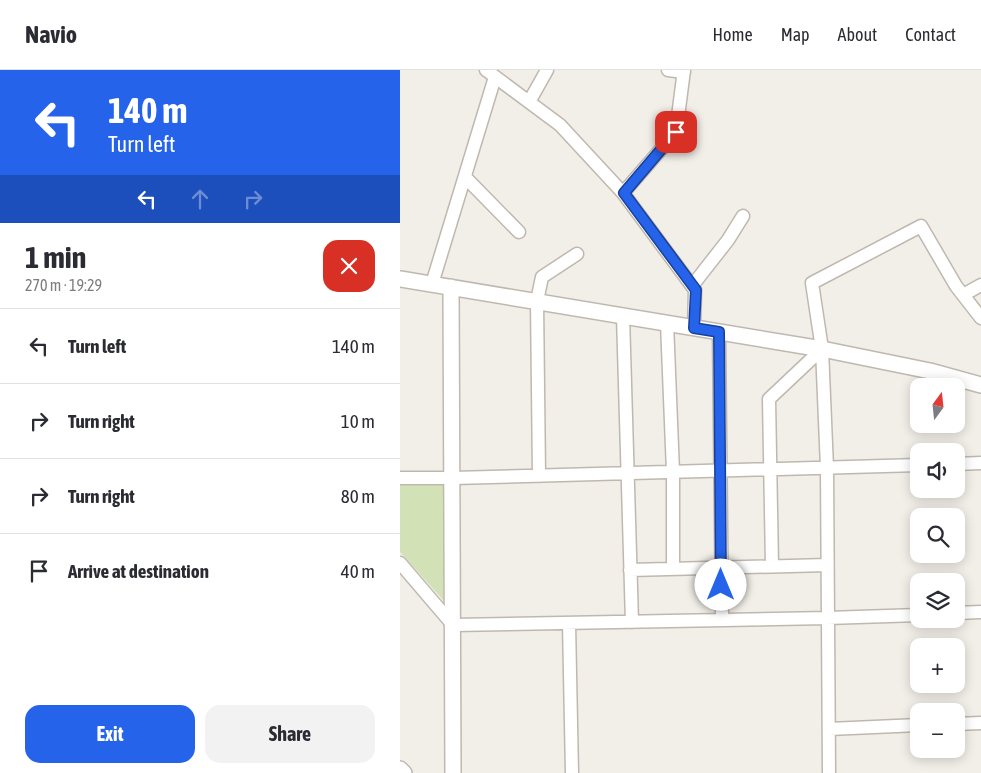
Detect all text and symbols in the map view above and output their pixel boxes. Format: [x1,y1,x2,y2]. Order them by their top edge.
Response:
text: Navio [25,21,77,48]
text: Home [713,24,753,45]
text: Map [781,24,810,45]
text: About [838,24,877,45]
text: Contact [905,24,956,45]
icon: left [25,90,90,155]
text: 140 m [108,90,187,130]
pin [655,111,697,153]
icon: arrive [662,118,690,146]
text: Turn left [108,131,175,157]
icon: left [133,185,161,213]
icon: ahead [186,185,214,213]
icon: right [239,185,267,213]
text: 1 min [25,240,86,274]
button: close [323,240,375,292]
text: 270 m · 19:29 [25,276,102,294]
icon: left [25,332,53,360]
text: Turn left [68,335,126,357]
text: 140 m [332,335,375,357]
north arrow [910,378,965,432]
map controls [910,378,965,758]
icon: right [25,407,53,435]
text: Turn right [68,410,135,432]
text: 10 m [341,410,375,432]
button: sound [910,443,965,498]
icon: right [25,482,53,510]
text: Turn right [68,485,135,507]
text: 80 m [341,485,375,507]
button: search [910,508,965,563]
icon: arrive [25,557,53,585]
position arrow [694,558,746,610]
text: Arrive at destination [68,560,209,582]
text: 40 m [341,560,375,582]
button: layers [910,573,965,628]
button: + [910,638,965,693]
button: − [910,703,965,758]
button: Exit [25,705,195,763]
button: Share [205,705,375,763]

